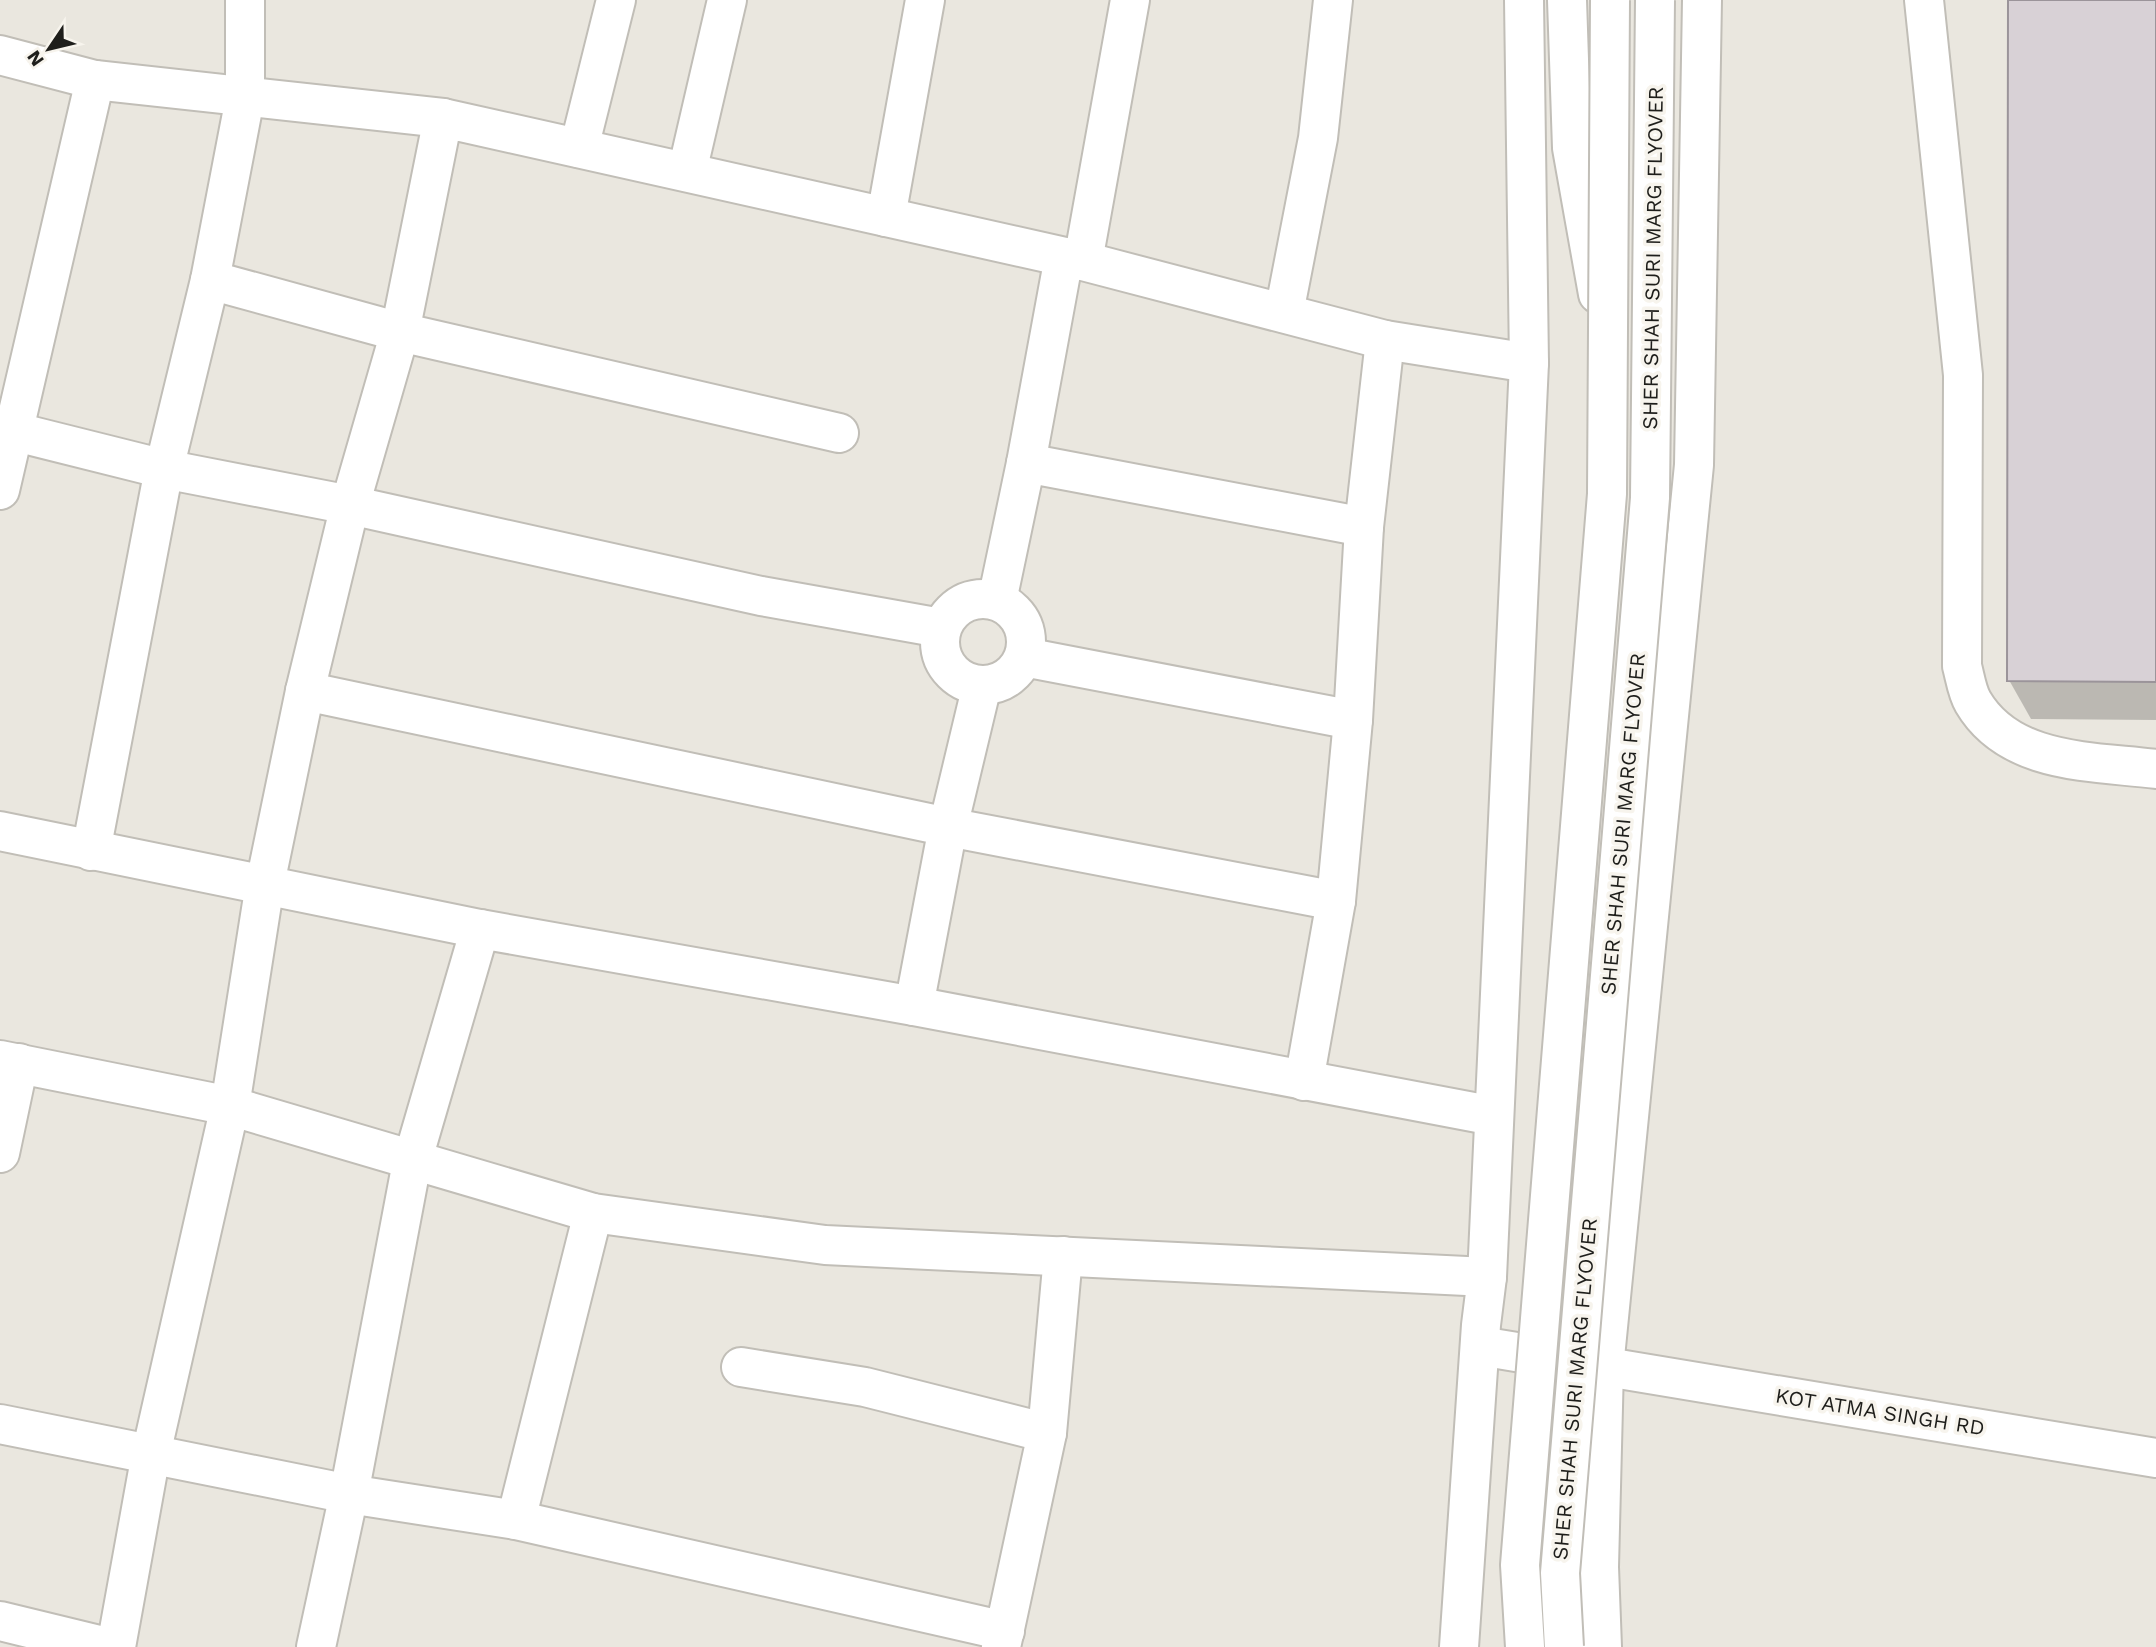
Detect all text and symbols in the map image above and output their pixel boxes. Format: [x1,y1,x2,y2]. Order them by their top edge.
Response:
north arrow [14,14,84,84]
text: N [22,46,49,71]
street label: SHER SHAH SURI MARG FLYOVER [1637,86,1668,430]
street label: SHER SHAH SURI MARG FLYOVER [1595,652,1650,996]
street label: SHER SHAH SURI MARG FLYOVER [1547,1217,1602,1561]
street label: KOT ATMA SINGH RD [1774,1383,1987,1440]

